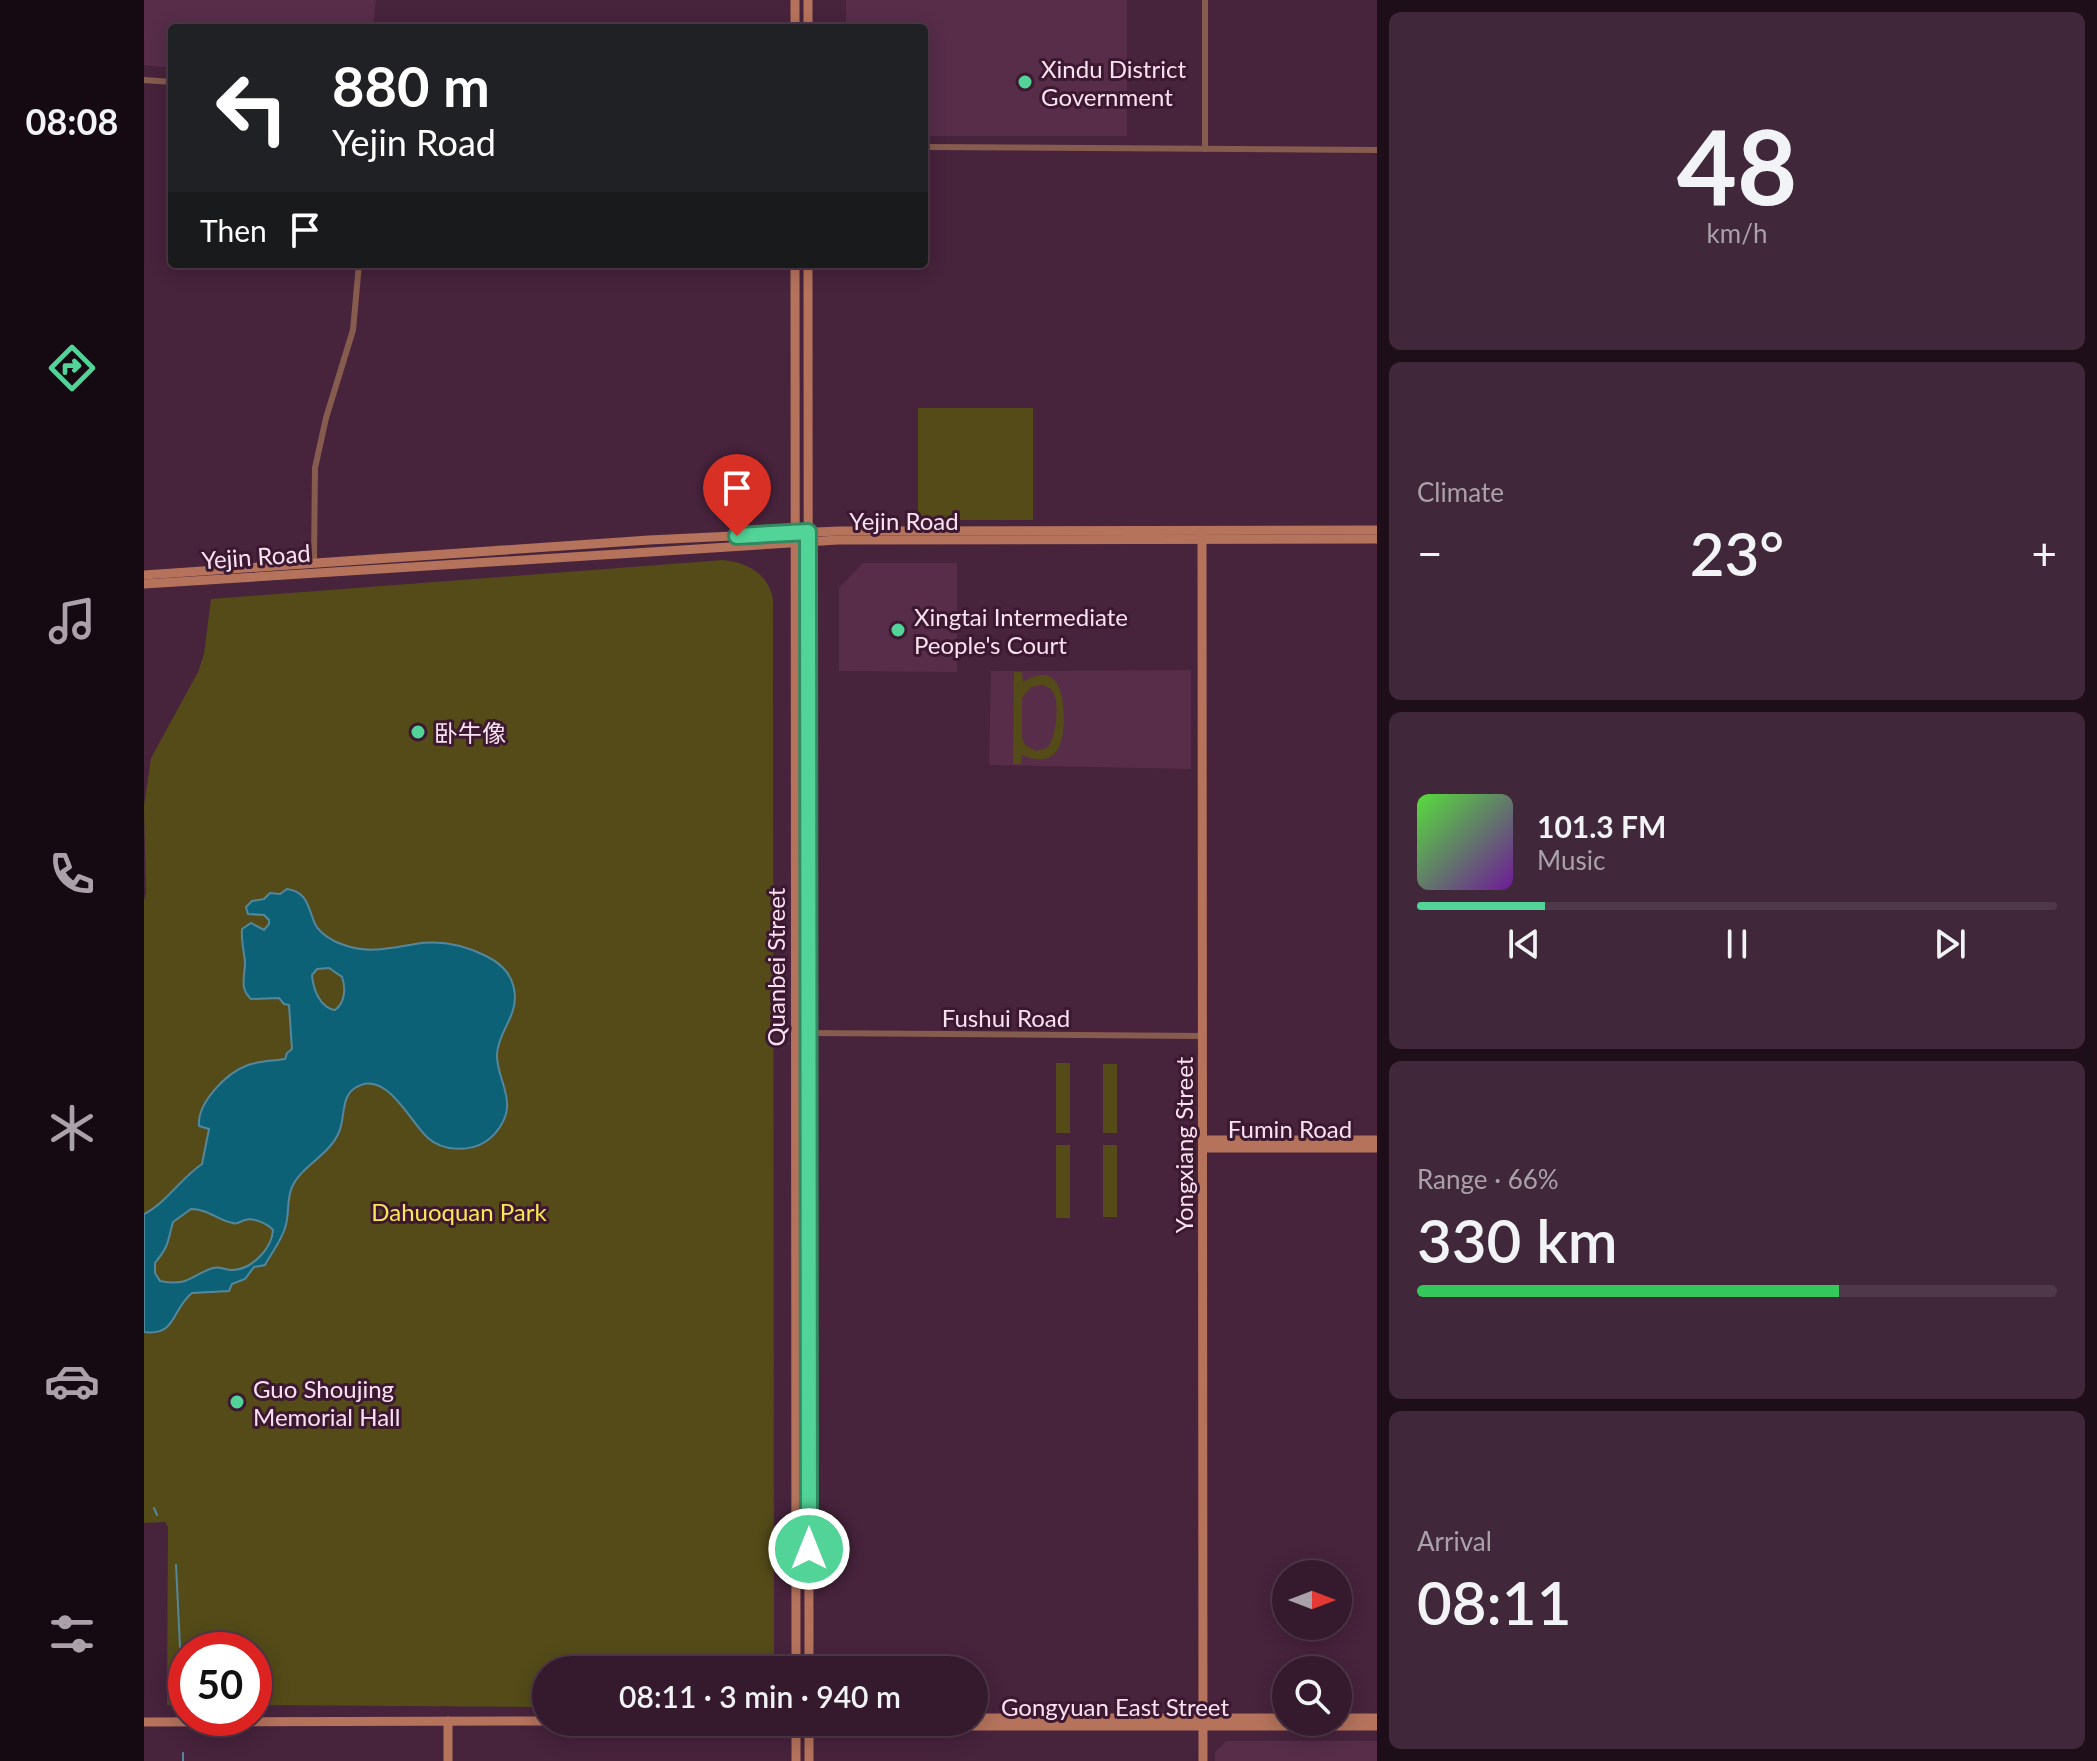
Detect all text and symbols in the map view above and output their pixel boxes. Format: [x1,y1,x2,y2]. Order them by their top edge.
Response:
text: 880 m [332,52,490,119]
place label: Xindu District Government [1041,54,1186,111]
icon: left [200,56,304,160]
marker: Xindu District Government [1016,73,1034,91]
text: 08:08 [26,99,118,143]
text: 48 [1677,102,1797,227]
text: Yejin Road [332,120,496,164]
icon: arrive [283,208,327,252]
text: Then [200,212,267,248]
text: km/h [1707,217,1767,249]
icon: directions [44,340,100,396]
pin [703,454,771,536]
icon: arrive [715,466,759,510]
text: Climate [1417,476,1504,508]
street label: Yejin Road [849,506,959,535]
text: 23° [1690,517,1784,589]
text: − [1417,527,1443,579]
text: + [2031,527,2057,579]
street label: Yejin Road [200,538,312,574]
icon: music [44,593,100,649]
place label: Xingtai Intermediate People's Court [914,602,1128,659]
marker: Xingtai Intermediate People's Court [889,621,907,639]
place label: 卧牛像 [434,718,506,747]
marker: 卧牛像 [409,723,427,741]
text: 101.3 FM [1537,808,1666,844]
text: Music [1537,844,1605,876]
icon: phone [44,846,100,902]
street label: Quanbei Street [761,887,790,1046]
icon: previous [1502,922,1546,966]
icon: pause [1715,922,1759,966]
icon: next [1928,922,1972,966]
street label: Fushui Road [942,1003,1070,1032]
street label: Yongxiang Street [1169,1056,1198,1233]
icon: climate [44,1100,100,1156]
street label: Fumin Road [1228,1114,1352,1143]
text: Range · 66% [1417,1163,1559,1195]
park label: Dahuoquan Park [371,1197,548,1226]
text: 330 km [1417,1204,1618,1276]
icon: car [44,1353,100,1409]
place label: Guo Shoujing Memorial Hall [253,1374,400,1431]
marker: Guo Shoujing Memorial Hall [228,1393,246,1411]
position arrow [767,1507,851,1591]
text: Arrival [1417,1525,1492,1557]
north arrow [1272,1560,1352,1640]
map controls [1272,1560,1352,1736]
text: 08:11 [1417,1566,1571,1638]
icon: filters [44,1606,100,1662]
speed limit sign: 50 [168,1632,272,1736]
button: search [1272,1656,1352,1736]
text: 08:11 · 3 min · 940 m [619,1678,901,1714]
street label: Gongyuan East Street [1001,1692,1229,1721]

